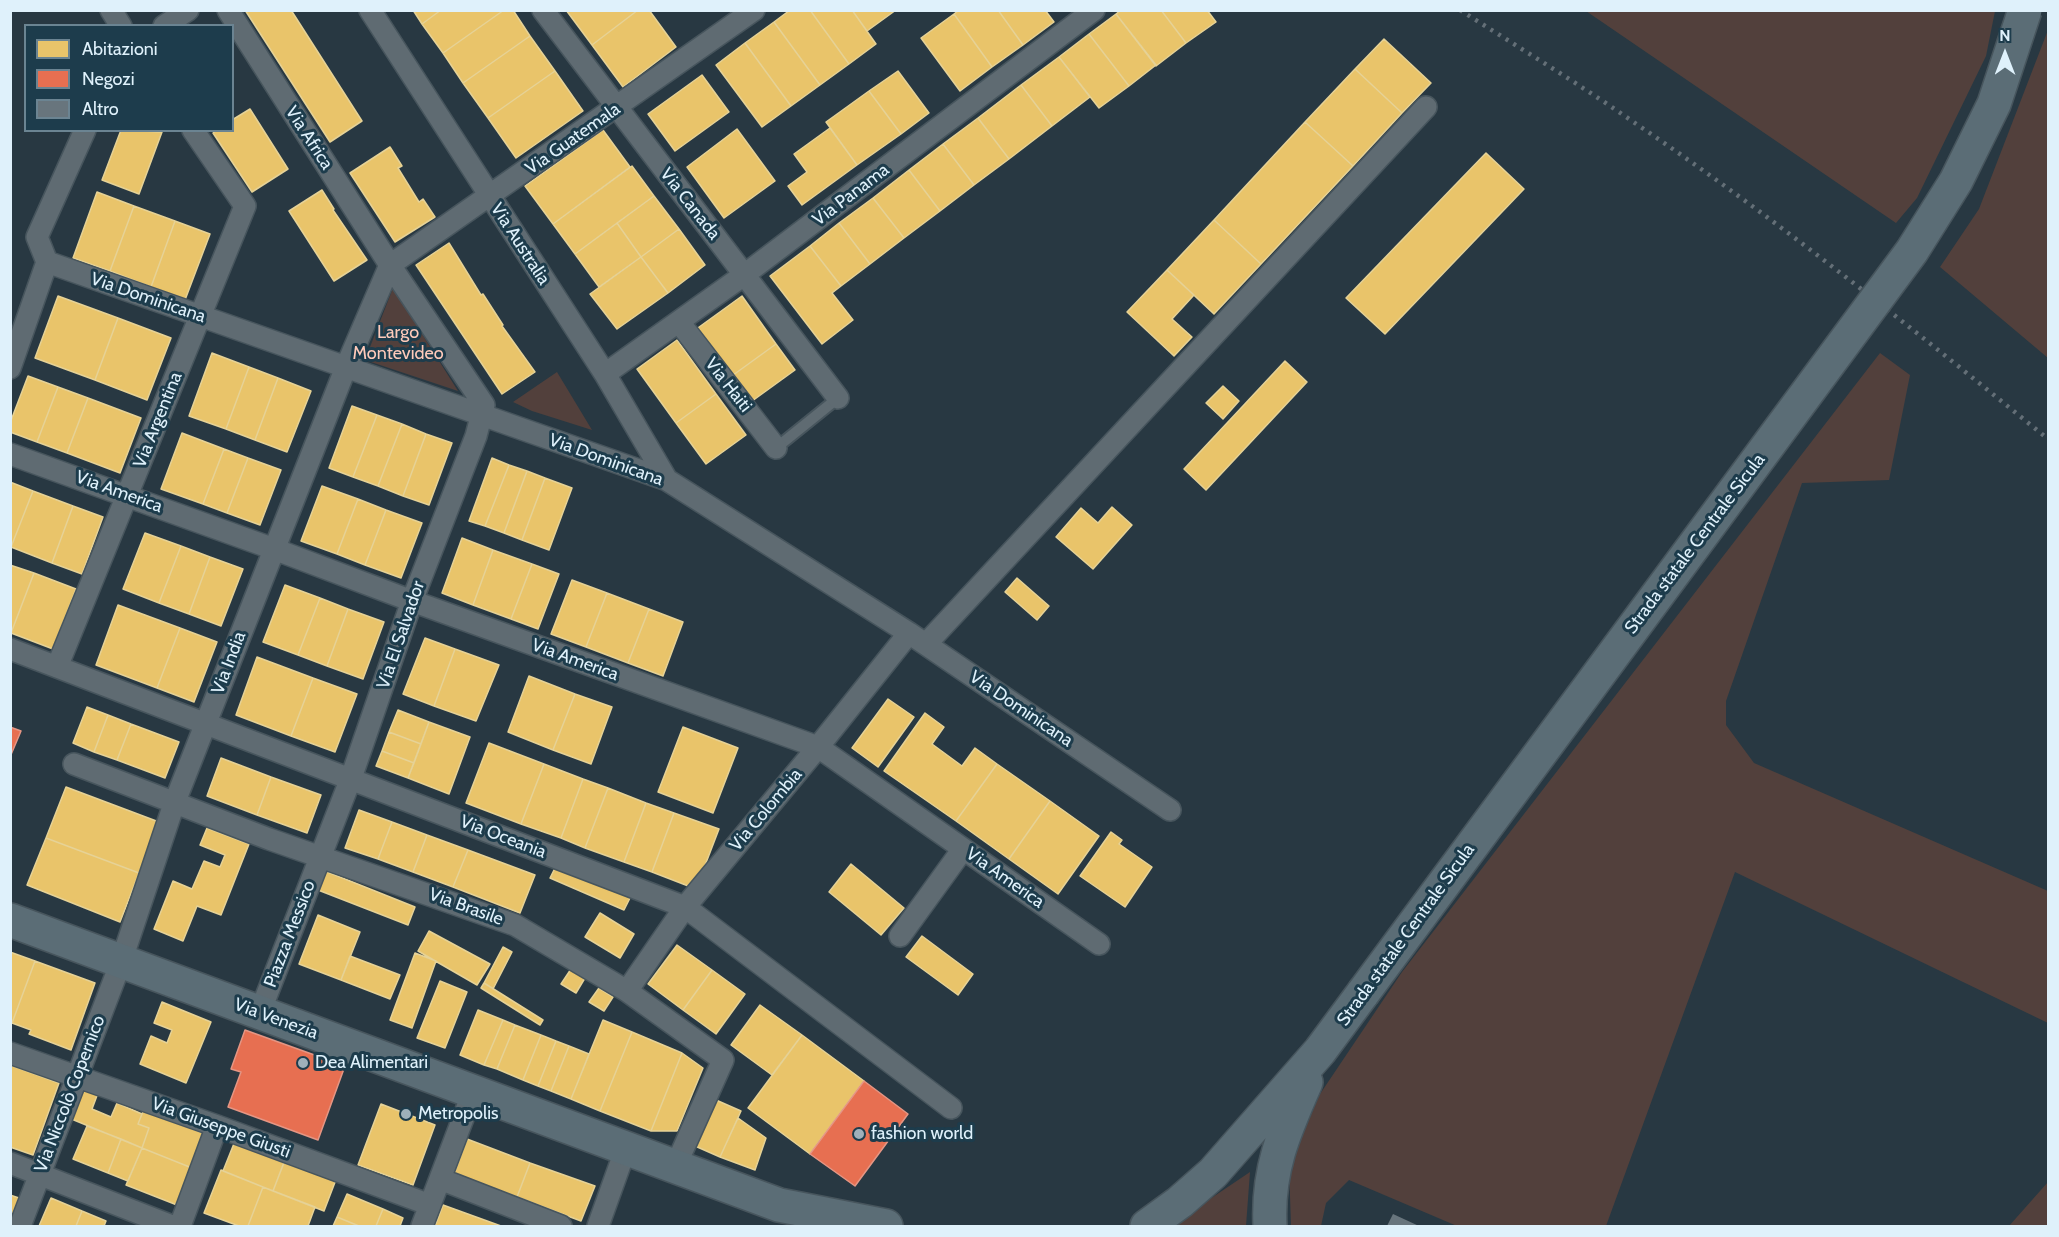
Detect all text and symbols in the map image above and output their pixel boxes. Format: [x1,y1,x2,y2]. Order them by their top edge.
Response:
legend [24,24,234,132]
north arrow [1975,24,2035,84]
text: N [1999,26,2011,45]
text: Abitazioni [82,38,158,60]
text: Negozi [82,68,135,90]
text: Altro [82,98,119,120]
street label: Via Guatemala [521,98,625,180]
street label: Via Africa [281,102,337,174]
street label: Via Panama [809,159,893,231]
street label: Via Canada [655,164,725,244]
street label: Via Australia [486,199,554,289]
street label: Via Dominicana [88,268,208,328]
park label: Largo Montevideo [352,322,444,364]
street label: Via Haiti [700,353,756,417]
street label: Via Argentina [129,369,187,471]
street label: Via Dominicana [546,429,666,491]
street label: Strada statale Centrale Sicula [1620,450,1770,638]
street label: Via America [73,466,165,518]
street label: Via El Salvador [372,578,430,692]
street label: Via India [207,629,251,697]
street label: Via America [529,634,621,686]
street label: Via Dominicana [965,666,1077,752]
street label: Via Colombia [725,764,807,856]
street label: Via Oceania [457,811,549,863]
street label: Strada statale Centrale Sicula [1333,840,1479,1030]
street label: Via America [962,843,1048,913]
street label: Piazza Messico [260,878,320,990]
street label: Via Brasile [426,884,506,930]
street label: Via Venezia [231,994,321,1044]
street label: Via Niccolò Copernico [30,1013,110,1175]
place label: Dea Alimentari [315,1052,428,1074]
marker: Dea Alimentari [296,1056,310,1070]
street label: Via Giuseppe Giusti [149,1093,293,1163]
place label: Metropolis [418,1103,498,1125]
marker: Metropolis [399,1107,413,1121]
place label: fashion world [871,1123,973,1145]
marker: fashion world [852,1127,866,1141]

